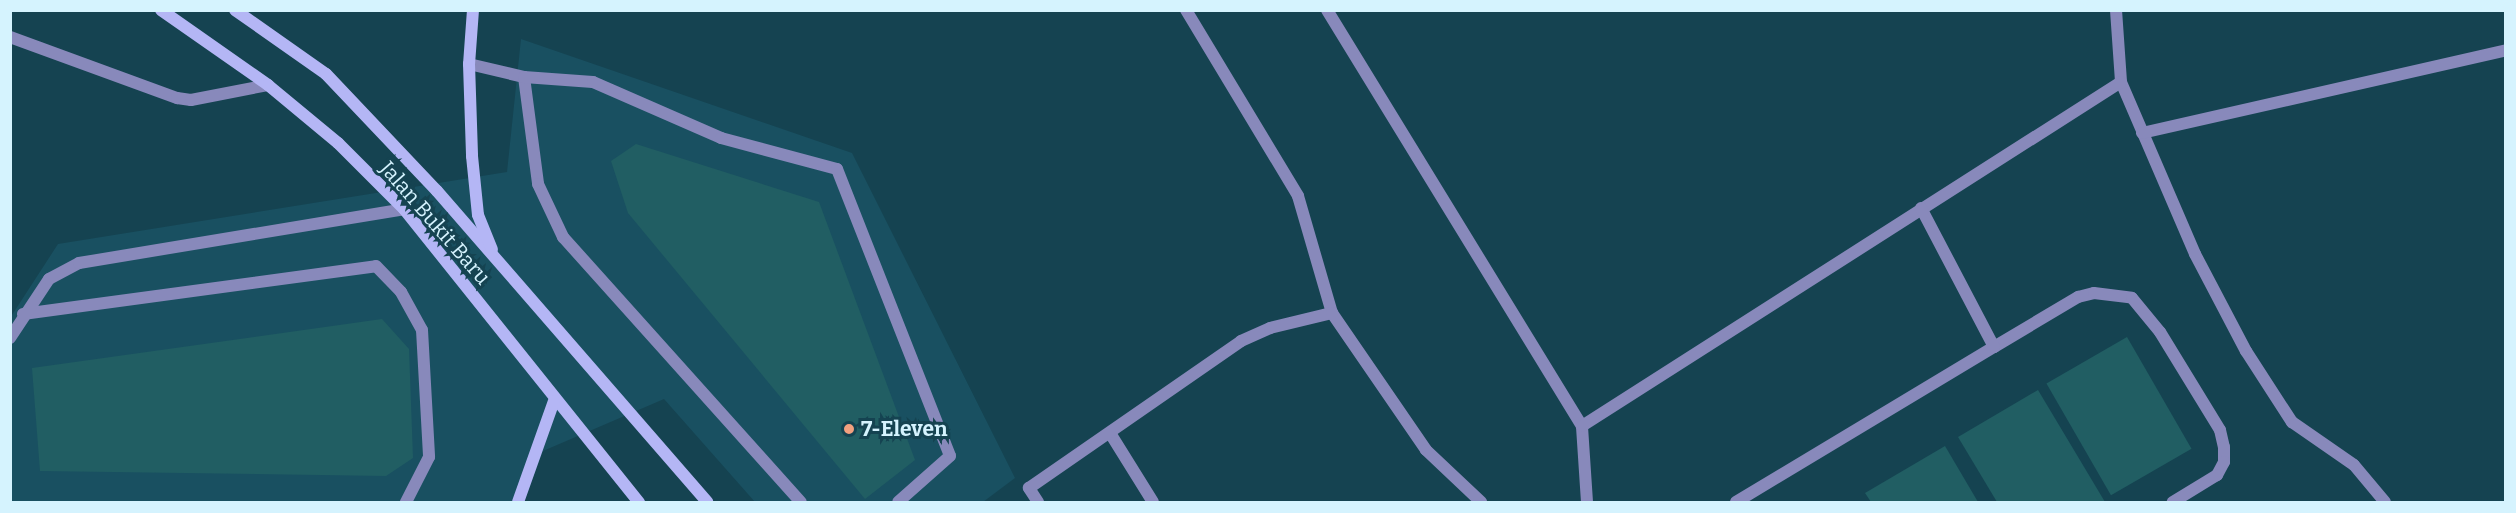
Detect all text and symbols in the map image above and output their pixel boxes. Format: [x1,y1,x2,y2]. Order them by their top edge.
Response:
street label: Jalan Bukit Baru [375,156,495,290]
place label: 7-Eleven [861,416,947,442]
marker: 7-Eleven [842,422,856,436]

